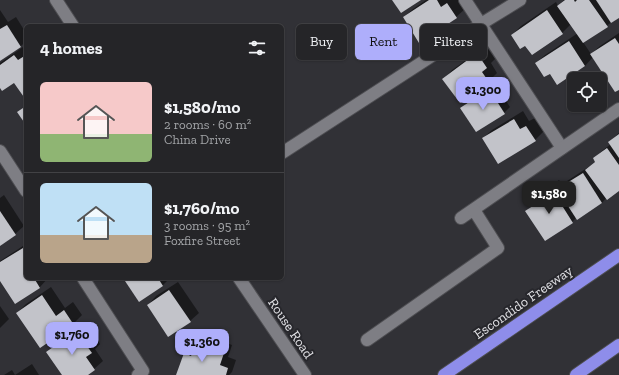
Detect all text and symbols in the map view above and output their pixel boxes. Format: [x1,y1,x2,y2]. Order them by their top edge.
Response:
chip: Buy [296,24,347,60]
chip: Rent [355,24,412,60]
chip: Filters [420,24,487,60]
icon: filters [246,37,268,59]
text: 4 homes [40,38,103,58]
map controls [567,72,607,112]
button: locate [567,72,607,112]
pin: $1,300 [450,77,516,111]
text: $1,300 [465,82,501,97]
text: $1,580/mo [164,97,240,117]
icon: home [72,98,120,146]
text: 2 rooms · 60 m² [164,117,251,132]
text: China Drive [164,132,231,147]
pin: $1,580 [516,181,582,215]
text: $1,580 [531,186,567,201]
text: $1,760/mo [164,198,239,218]
icon: home [72,199,120,247]
text: 3 rooms · 95 m² [164,218,250,233]
text: Foxfire Street [164,233,240,248]
street label: Escondido Freeway [471,261,577,343]
street label: Rouse Road [264,295,317,362]
pin: $1,760 [39,322,105,356]
text: $1,760 [54,327,90,342]
pin: $1,360 [169,329,235,363]
text: $1,360 [184,334,220,349]

